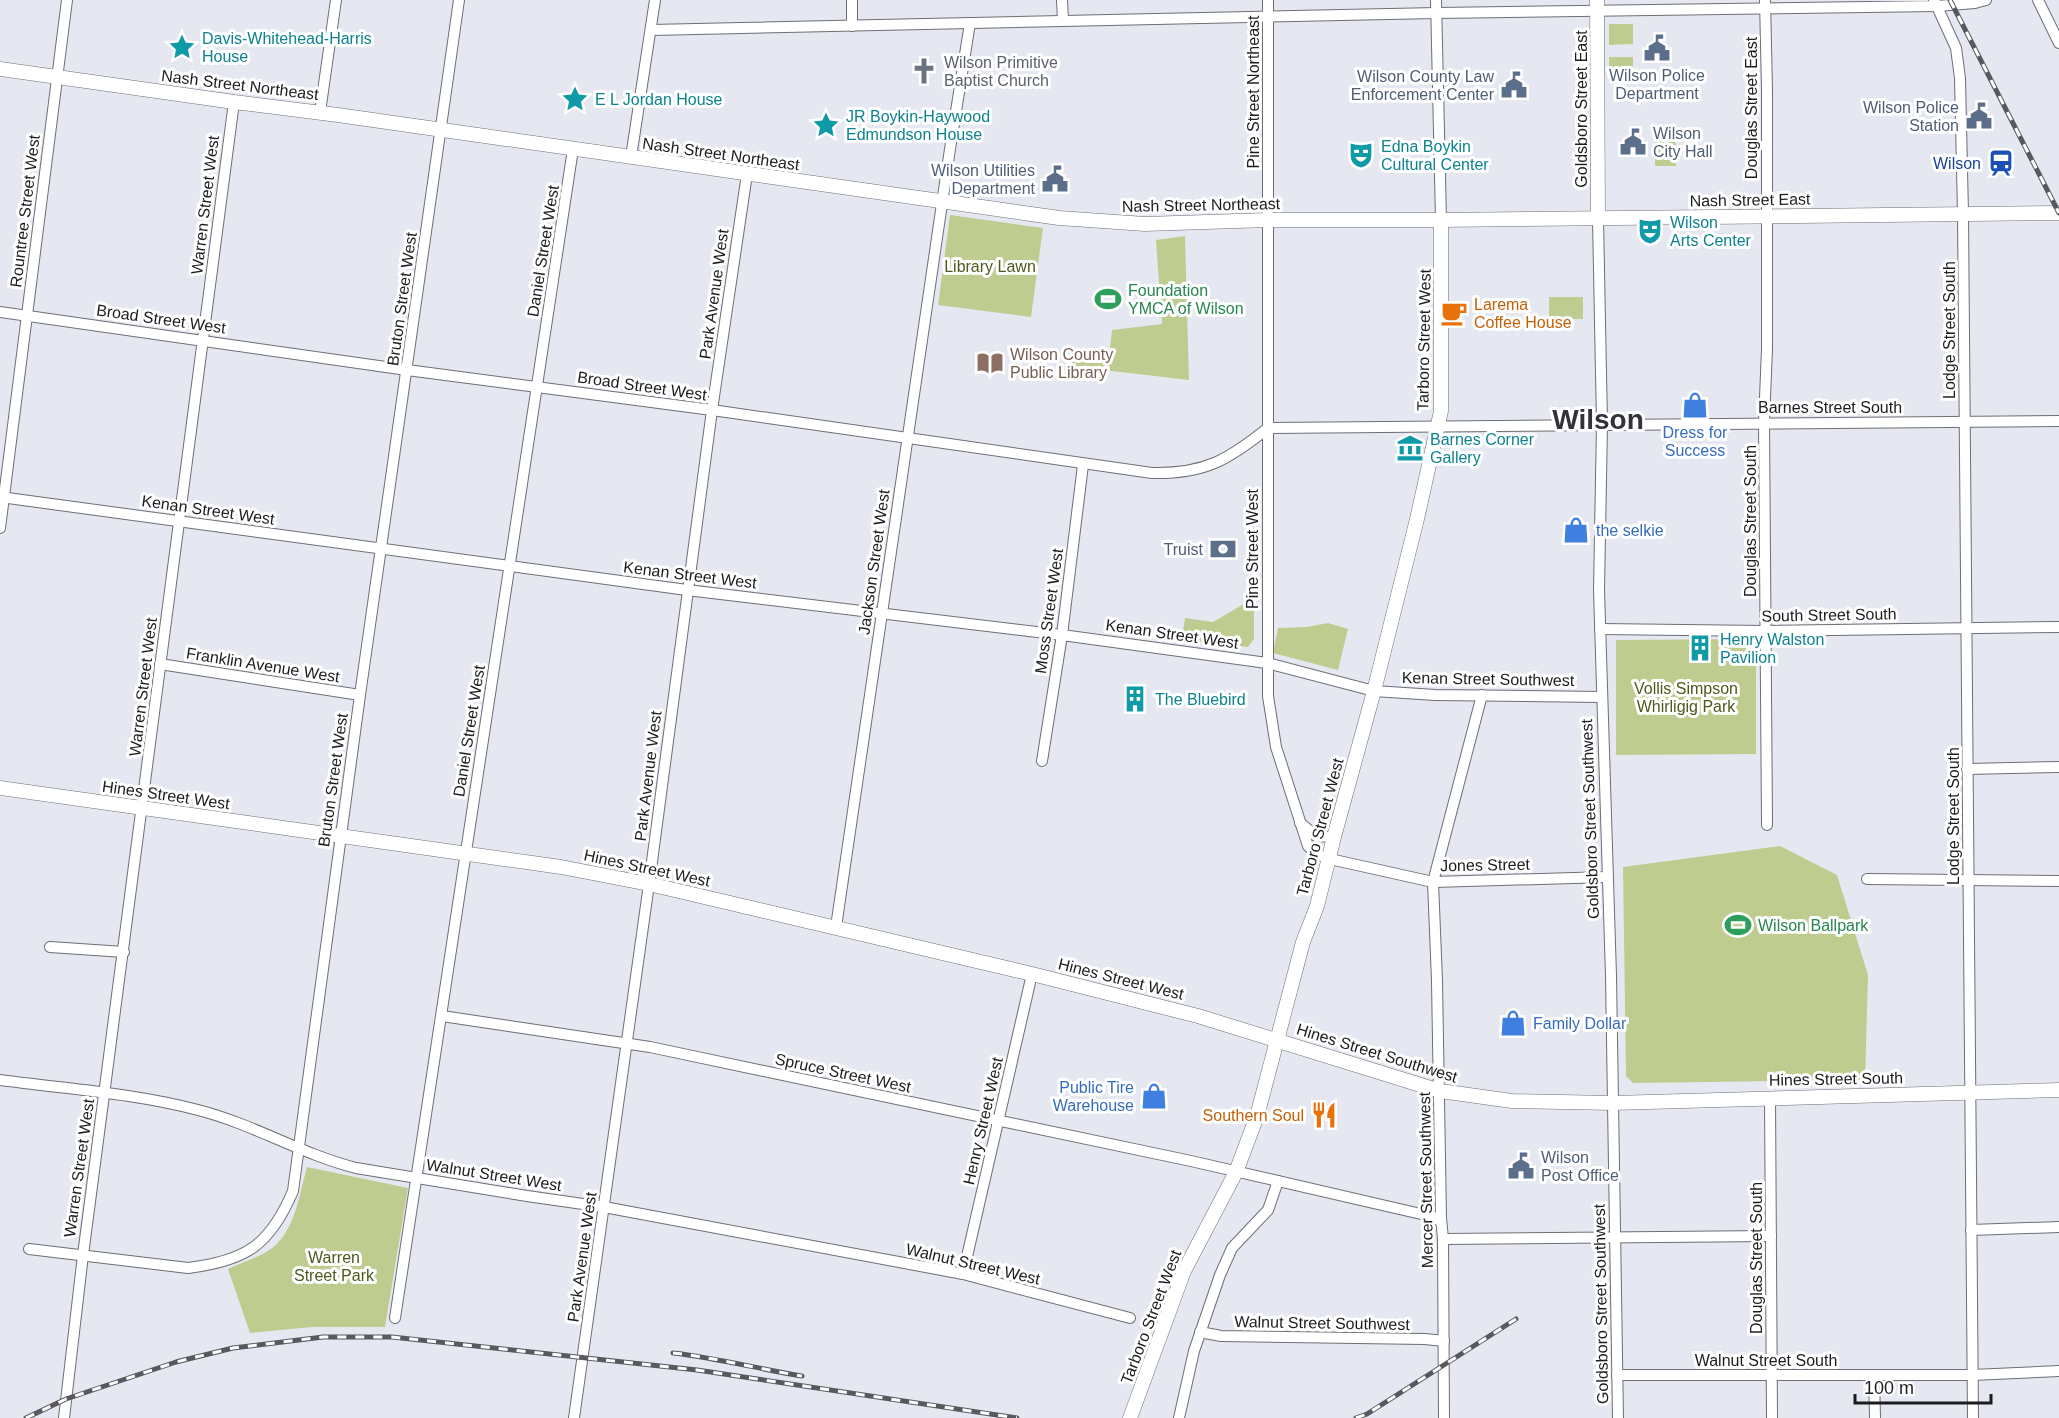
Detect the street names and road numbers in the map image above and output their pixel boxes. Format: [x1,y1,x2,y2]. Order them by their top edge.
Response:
street label: Pine Street Northeast [1245,15,1262,168]
street label: Goldsboro Street East [1573,30,1590,188]
street label: Douglas Street East [1743,36,1760,179]
street label: Nash Street Northeast [160,67,320,103]
street label: Rountree Street West [7,133,43,288]
street label: Warren Street West [188,134,222,275]
street label: Nash Street Northeast [641,135,801,174]
street label: Daniel Street West [524,183,562,318]
street label: Nash Street East [1689,190,1811,210]
street label: Nash Street Northeast [1122,195,1281,215]
street label: Park Avenue West [696,227,732,360]
street label: Bruton Street West [384,230,420,367]
street label: Lodge Street South [1941,261,1958,399]
street label: Tarboro Street West [1414,268,1434,411]
street label: Broad Street West [95,302,227,337]
street label: Broad Street West [576,369,708,404]
street label: Barnes Street South [1758,399,1902,416]
street label: Douglas Street South [1742,445,1759,597]
street label: Jackson Street West [855,488,893,636]
street label: Pine Street West [1244,489,1261,609]
street label: Kenan Street West [140,492,276,528]
street label: Moss Street West [1032,547,1066,675]
street label: Kenan Street West [622,558,758,592]
street label: South Street South [1761,605,1897,625]
street label: Warren Street West [126,616,160,757]
street label: Kenan Street West [1104,616,1240,652]
street label: Franklin Avenue West [185,644,341,686]
street label: Daniel Street West [450,663,488,798]
street label: Kenan Street Southwest [1402,669,1575,689]
street label: Park Avenue West [632,709,664,842]
street label: Bruton Street West [315,711,351,848]
street label: Goldsboro Street Southwest [1578,718,1602,919]
street label: Lodge Street South [1945,747,1962,885]
street label: Tarboro Street West [1293,756,1347,898]
street label: Hines Street West [101,778,231,812]
street label: Hines Street West [582,846,712,890]
street label: Jones Street [1440,856,1531,874]
street label: Hines Street West [1057,955,1186,1003]
street label: Hines Street Southwest [1295,1020,1460,1086]
street label: Spruce Street West [774,1050,913,1096]
street label: Henry Street West [960,1055,1006,1186]
street label: Hines Street South [1769,1069,1903,1089]
street label: Mercer Street Southwest [1416,1091,1436,1268]
street label: Warren Street West [61,1097,97,1238]
street label: Walnut Street West [425,1156,564,1194]
street label: Douglas Street South [1748,1182,1765,1334]
street label: Park Avenue West [564,1190,600,1323]
street label: Goldsboro Street Southwest [1591,1203,1611,1404]
street label: Walnut Street West [904,1240,1042,1288]
street label: Tarboro Street West [1118,1247,1185,1386]
street label: Walnut Street Southwest [1234,1313,1410,1333]
street label: Walnut Street South [1695,1352,1837,1369]

